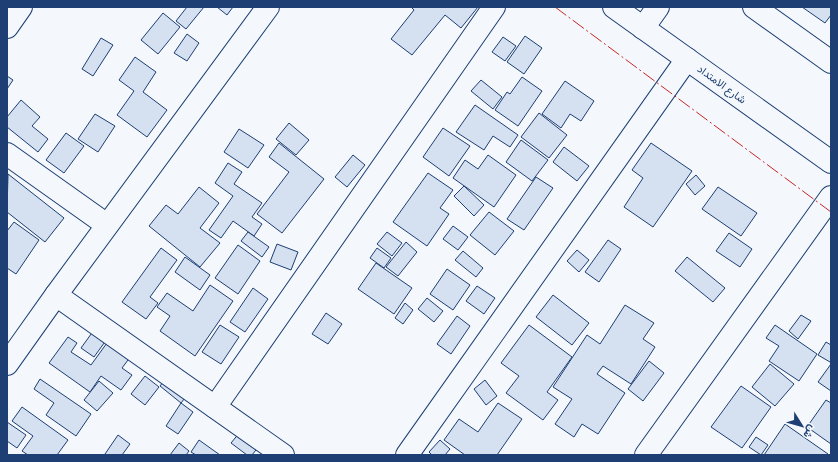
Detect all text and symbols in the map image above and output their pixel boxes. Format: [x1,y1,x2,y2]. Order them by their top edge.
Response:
street label: شارع الامتداد [694,62,749,107]
north arrow [782,406,822,446]
text: ش [800,423,819,441]

